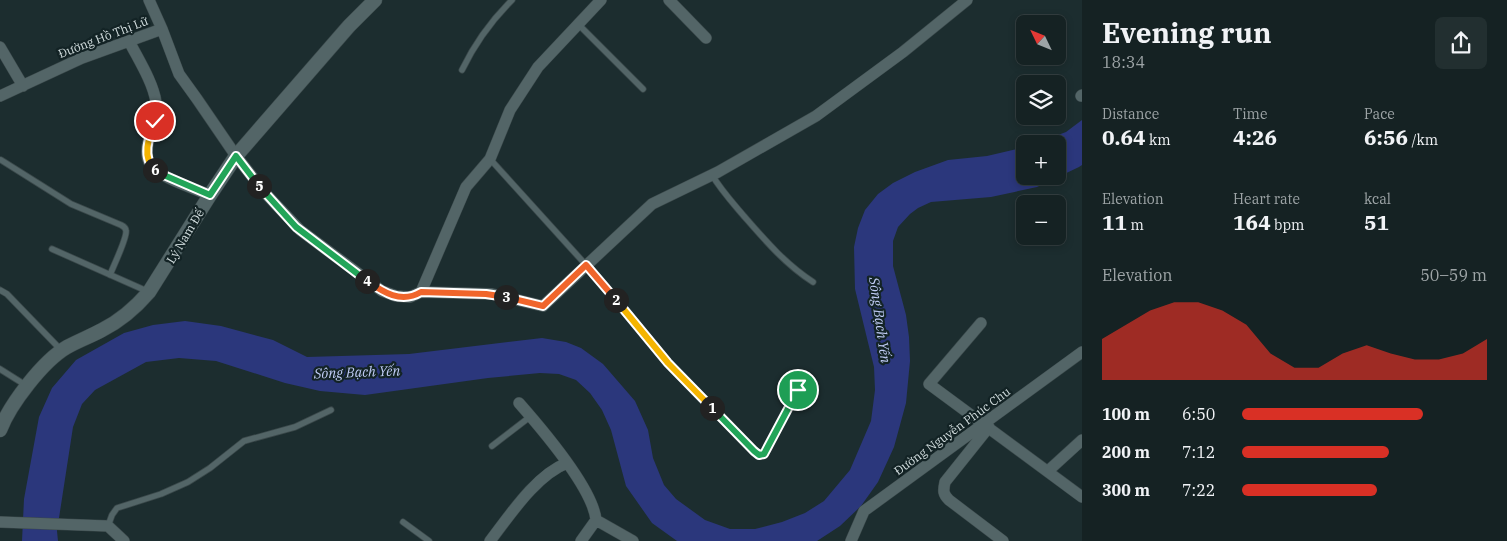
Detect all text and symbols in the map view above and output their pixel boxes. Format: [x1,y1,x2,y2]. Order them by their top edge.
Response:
street label: Đường Hồ Thị Lữ [56,13,151,61]
text: Evening run [1102,14,1271,51]
north arrow [1016,15,1066,65]
map controls [1016,15,1066,245]
button: share [1435,17,1487,69]
text: 18:34 [1102,52,1145,72]
button: layers [1016,75,1066,125]
pin [134,100,176,142]
text: Distance [1102,105,1159,123]
text: Time [1233,105,1267,123]
text: Pace [1364,105,1395,123]
icon: check [141,107,169,135]
text: 0.64 [1102,123,1146,151]
text: 4:26 [1233,123,1277,151]
text: 6:56 [1364,123,1408,151]
text: km [1146,131,1171,149]
text: /km [1408,131,1438,149]
button: + [1016,135,1066,185]
pin: 6 [142,158,168,182]
text: 6 [151,161,160,179]
pin: 5 [246,174,272,198]
text: 5 [255,177,264,195]
text: Elevation [1102,190,1164,208]
text: Heart rate [1233,190,1300,208]
text: kcal [1364,190,1391,208]
button: − [1016,195,1066,245]
street label: Lý Nam Đế [163,206,207,266]
text: 11 [1102,208,1127,236]
text: 164 [1233,208,1271,236]
text: 51 [1364,208,1389,236]
text: m [1127,216,1144,234]
text: bpm [1271,216,1304,234]
text: Elevation [1102,265,1172,285]
text: 50–59 m [1420,265,1487,285]
pin: 4 [354,268,380,294]
text: 4 [363,272,372,290]
water label: Sông Bạch Yến [865,275,895,364]
pin: 3 [494,284,518,310]
text: 3 [502,288,511,306]
pin: 2 [604,288,628,312]
text: 2 [612,291,621,309]
water label: Sông Bạch Yến [312,361,401,383]
pin [777,369,819,411]
icon: arrive [784,376,812,404]
street label: Đường Nguyễn Phúc Chu [891,383,1014,478]
pin: 1 [700,396,724,420]
text: 1 [708,399,717,417]
text: 100 m [1102,404,1150,424]
text: 6:50 [1182,404,1215,424]
text: 200 m [1102,442,1150,462]
text: 7:12 [1182,442,1215,462]
text: 300 m [1102,480,1150,500]
text: 7:22 [1182,480,1215,500]

